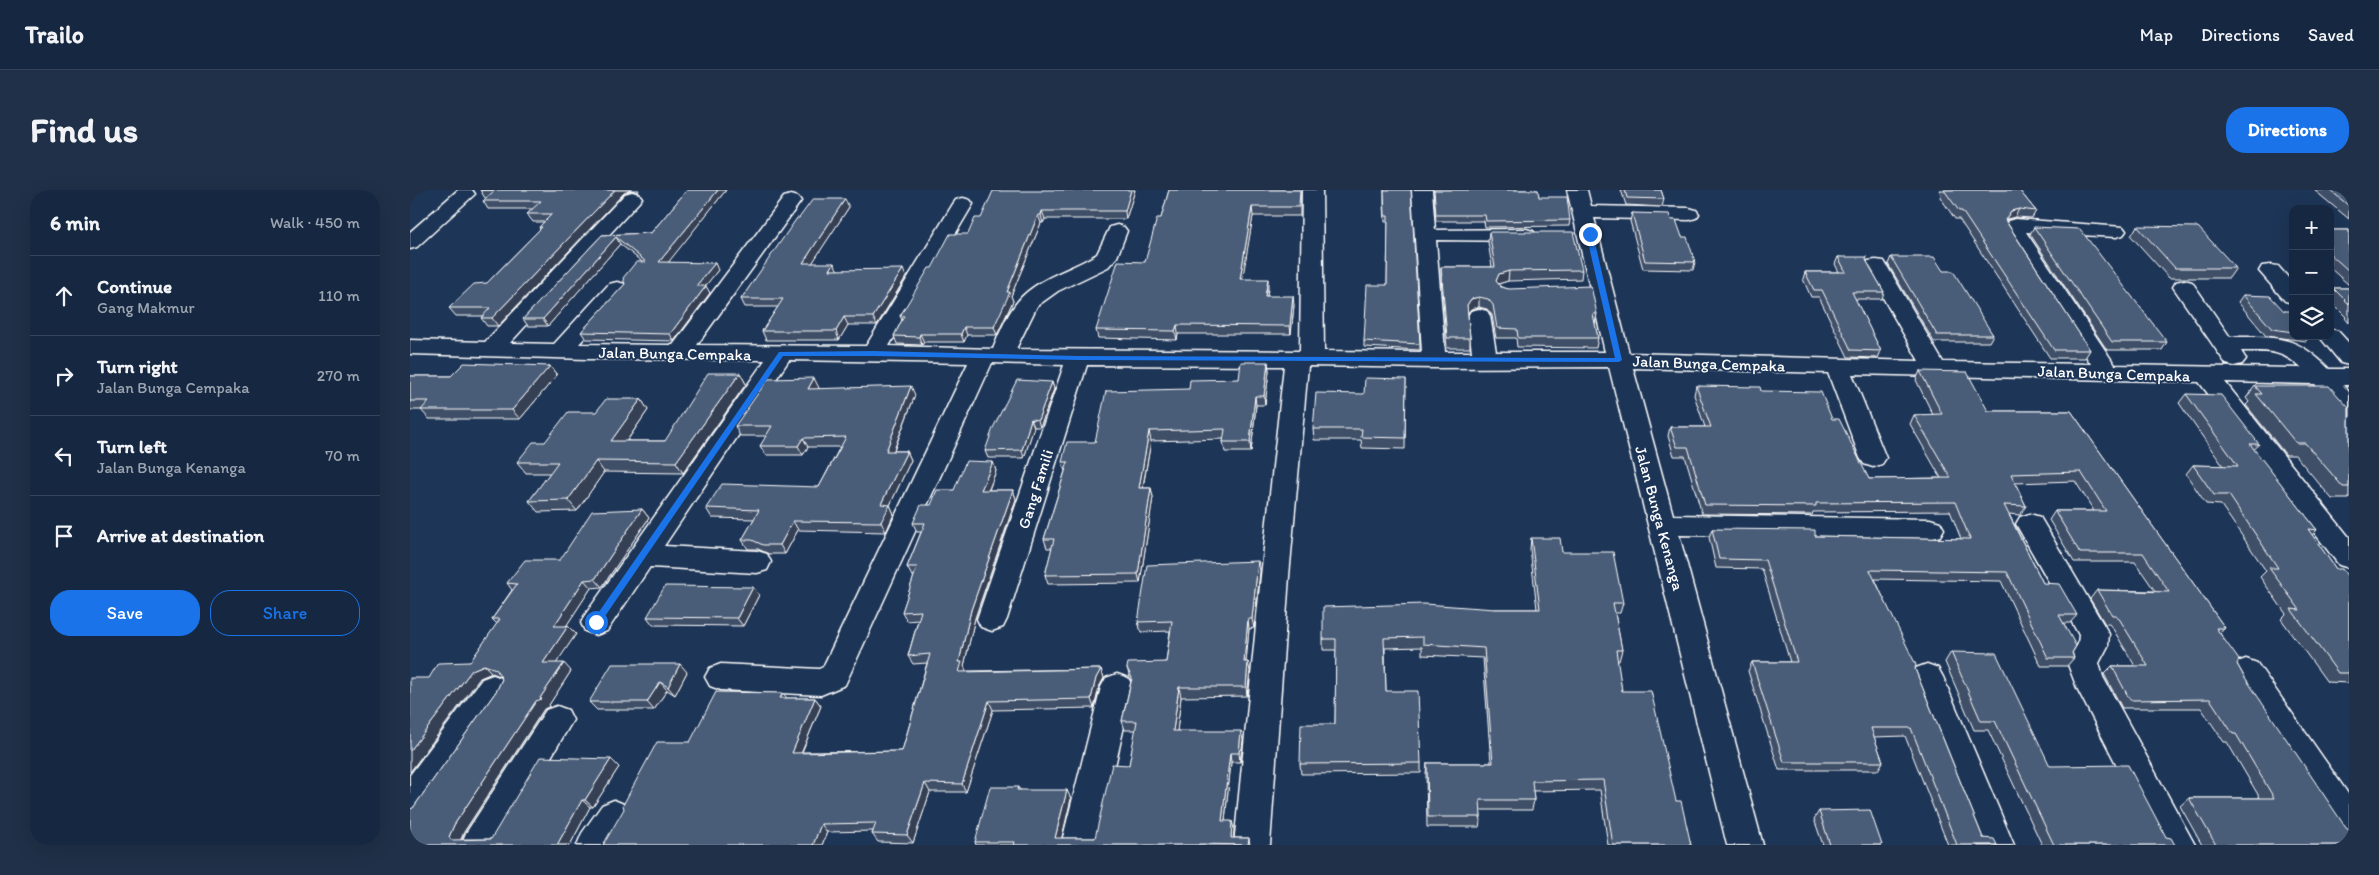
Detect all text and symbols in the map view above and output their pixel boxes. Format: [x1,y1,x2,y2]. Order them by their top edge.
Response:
text: Trailo [25,20,84,49]
text: Map [2140,24,2173,46]
text: Directions [2201,24,2280,46]
text: Saved [2308,24,2354,46]
button: Directions [2226,107,2349,153]
text: Find us [30,109,138,151]
map controls [2289,205,2334,340]
button: + [2289,205,2334,250]
text: 6 min [50,210,100,235]
text: Walk · 450 m [270,213,360,232]
route end [1579,223,1602,246]
button: − [2289,250,2334,295]
text: Continue [97,275,172,298]
icon: ahead [50,282,78,310]
text: 110 m [318,286,360,305]
button: layers [2289,295,2334,340]
text: Gang Makmur [97,298,195,317]
street label: Jalan Bunga Cempaka [598,343,752,364]
street label: Jalan Bunga Cempaka [1632,351,1786,376]
text: Turn right [97,355,178,378]
street label: Jalan Bunga Cempaka [2037,361,2191,386]
icon: right [50,362,78,390]
text: 270 m [317,366,360,385]
text: Jalan Bunga Cempaka [97,378,250,397]
text: Turn left [97,435,167,458]
icon: left [50,442,78,470]
street label: Jalan Bunga Kenanga [1631,444,1688,593]
text: 70 m [325,446,360,465]
street label: Gang Famili [1014,447,1057,531]
text: Jalan Bunga Kenanga [97,458,246,477]
icon: arrive [50,522,78,550]
text: Arrive at destination [97,524,264,547]
button: Save [50,590,200,636]
button: Share [210,590,360,636]
route start [585,611,608,634]

